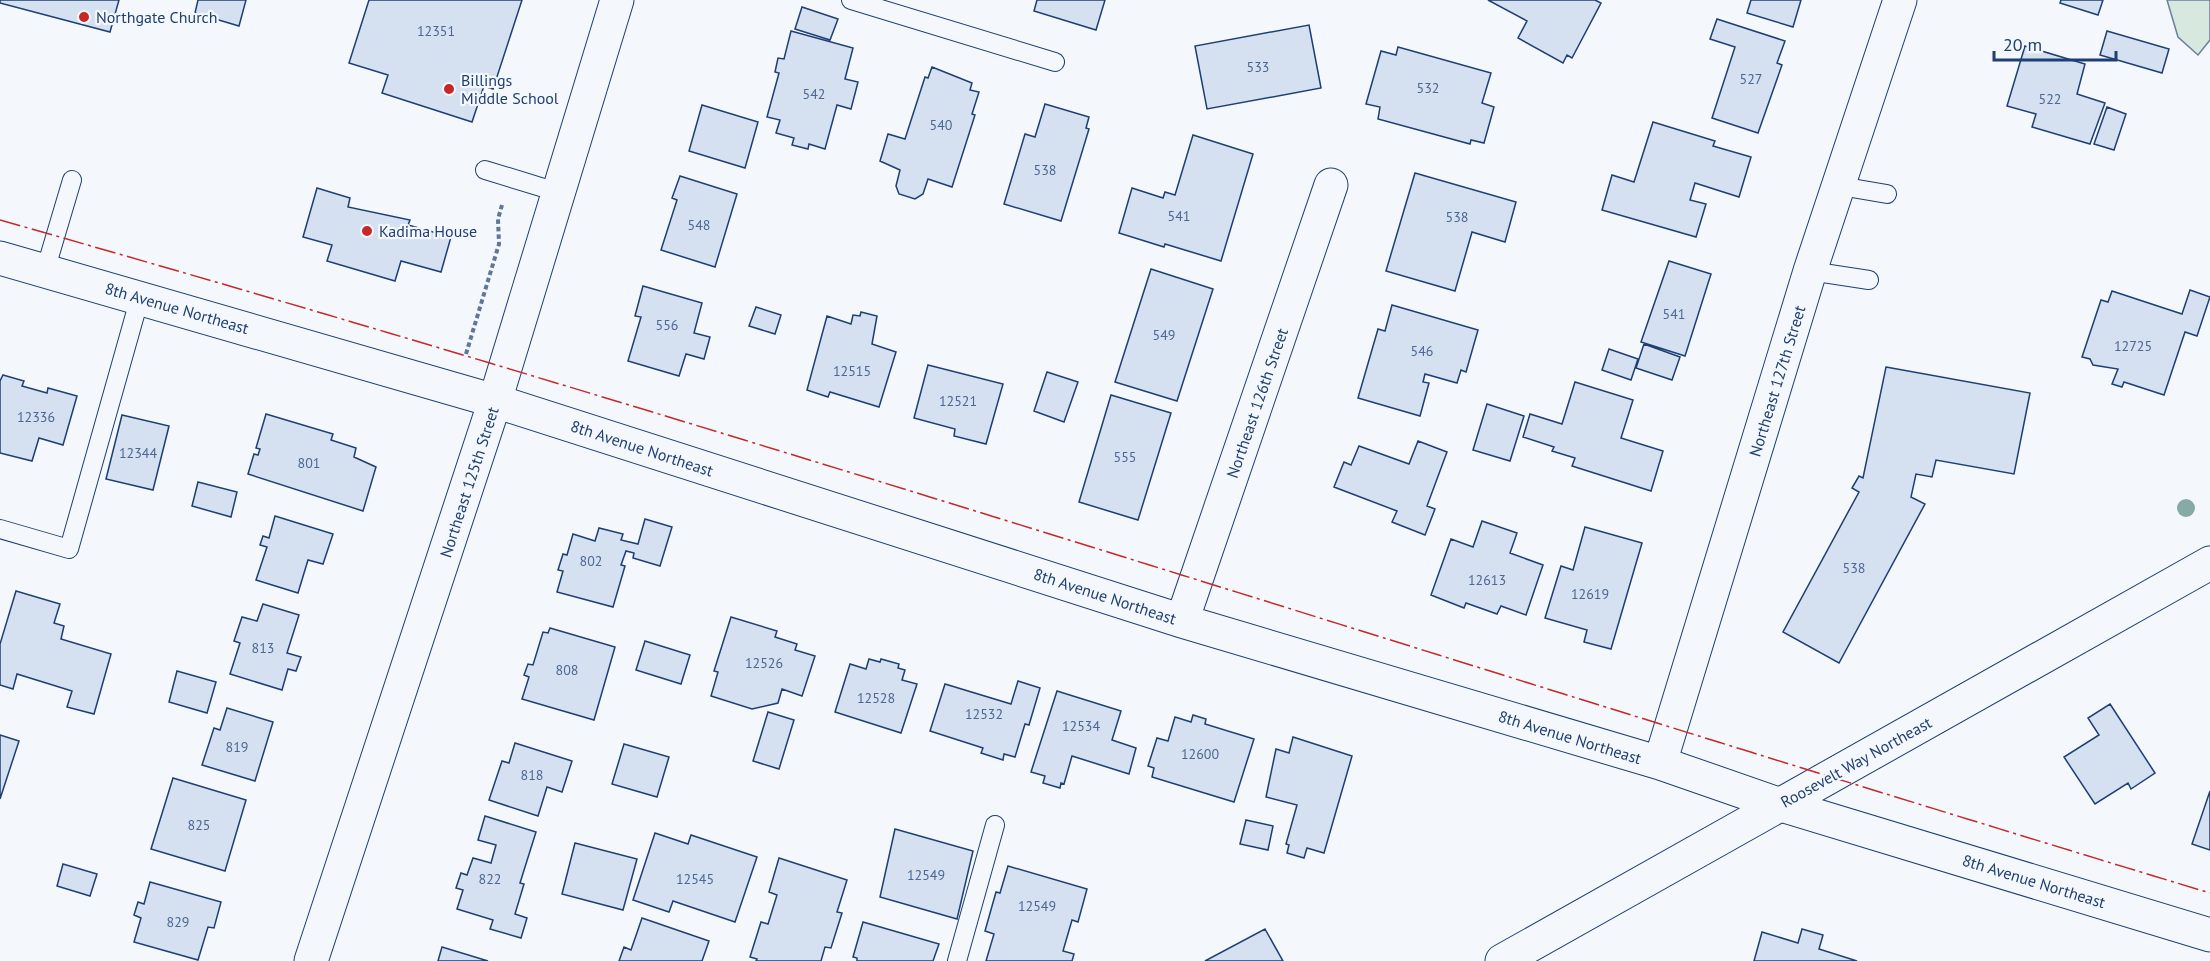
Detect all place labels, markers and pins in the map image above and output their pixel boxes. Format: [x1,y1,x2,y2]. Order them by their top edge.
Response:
place label: Northgate Church [96,7,218,27]
marker: Northgate Church [77,10,91,24]
place label: Billings Middle School [461,70,559,108]
marker: Billings Middle School [442,82,456,96]
place label: Kadima House [379,221,477,241]
marker: Kadima House [360,224,374,238]

